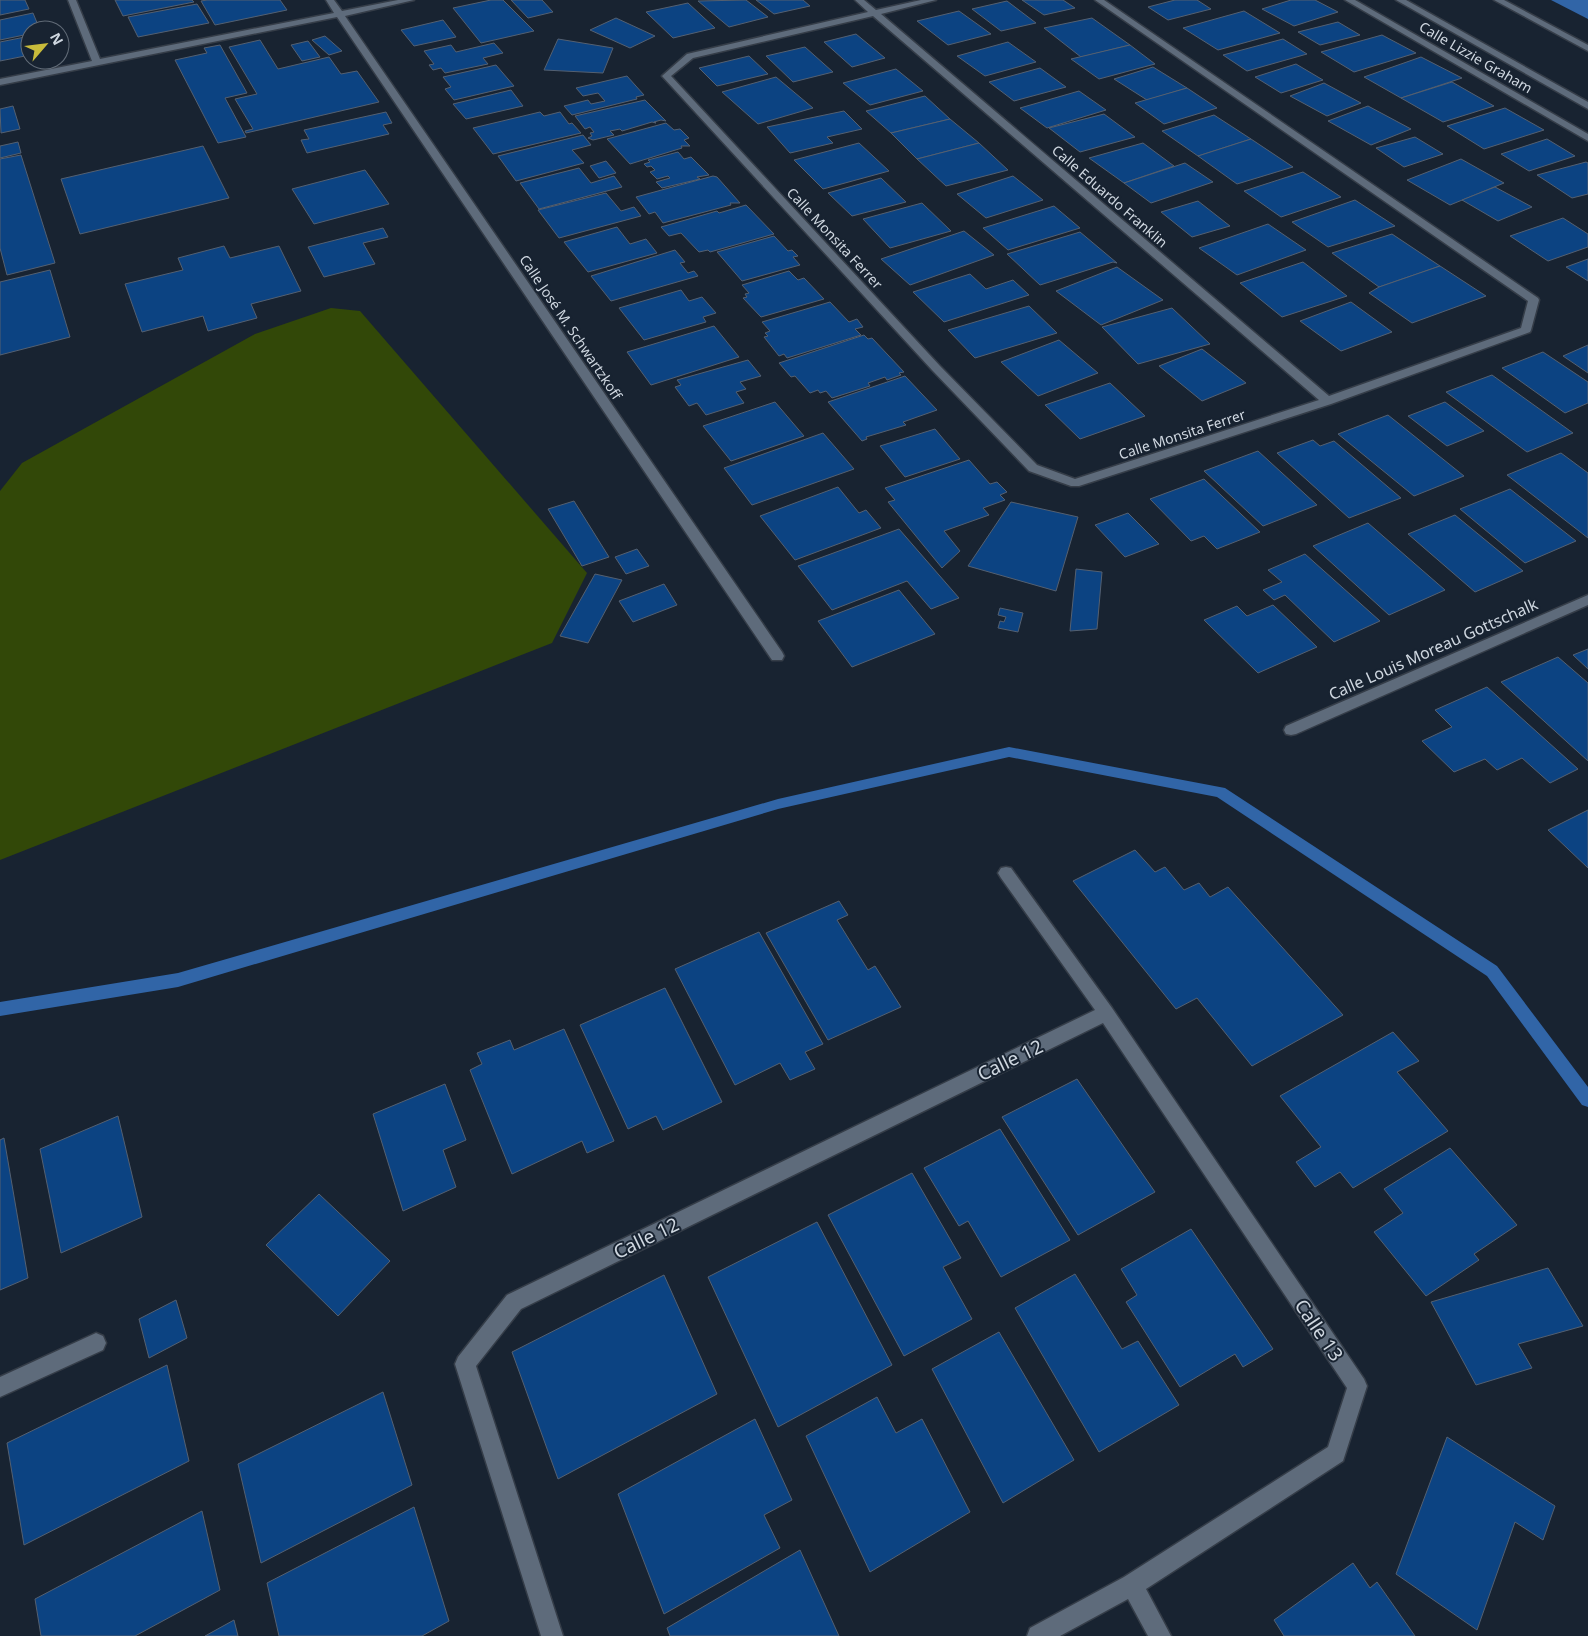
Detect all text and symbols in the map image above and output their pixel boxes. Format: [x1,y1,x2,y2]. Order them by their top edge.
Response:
street label: Calle Lizzie Graham [1416,17,1536,97]
north arrow [20,20,70,70]
text: N [46,29,68,48]
street label: Calle Eduardo Franklin [1048,141,1172,251]
street label: Calle Monsita Ferrer [783,183,887,293]
street label: Calle José M. Schwartzkoff [515,251,627,404]
street label: Calle Monsita Ferrer [1116,404,1248,463]
street label: Calle Louis Moreau Gottschalk [1325,593,1541,705]
street label: Calle 12 [973,1033,1047,1087]
street label: Calle 12 [609,1211,683,1265]
street label: Calle 13 [1289,1294,1349,1366]

